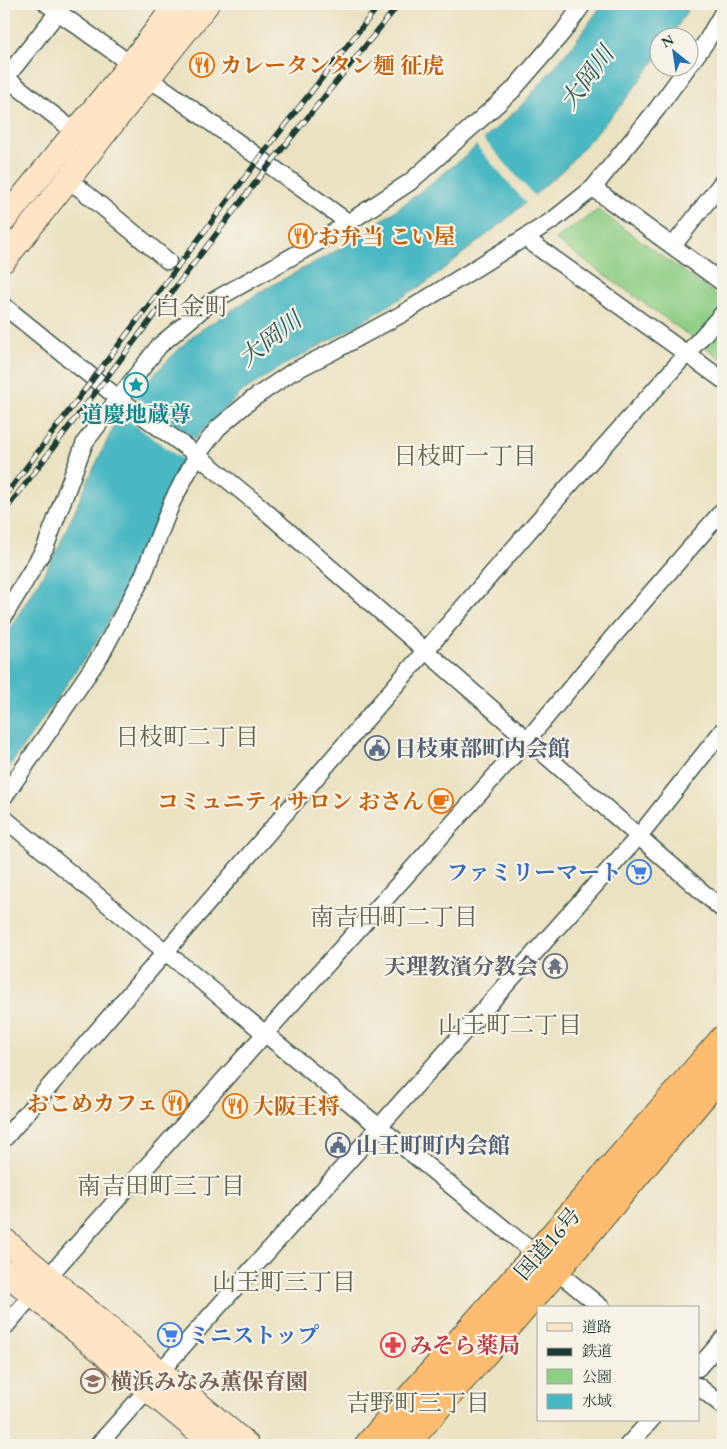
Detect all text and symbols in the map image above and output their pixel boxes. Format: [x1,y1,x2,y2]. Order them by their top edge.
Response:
north arrow [650,28,700,78]
text: N [658,30,677,51]
water label: 大岡川 [553,37,622,116]
place label: カレータンタン麺 征虎 [220,51,444,80]
restaurant icon: カレータンタン麺 征虎 [189,52,215,78]
place label: お弁当 こい屋 [318,222,455,251]
restaurant icon: お弁当 こい屋 [288,223,314,249]
district label: 白金町 [154,290,230,322]
water label: 大岡川 [232,302,310,373]
place icon: 道慶地蔵尊 [123,372,149,398]
place label: 道慶地蔵尊 [81,400,191,429]
district label: 日枝町一丁目 [393,440,537,471]
district label: 日枝町二丁目 [115,721,259,752]
place label: 日枝東部町内会館 [394,734,570,763]
public building icon: 日枝東部町内会館 [364,735,390,761]
place label: コミュニティサロン おさん [157,787,424,816]
cafe icon: コミュニティサロン おさん [428,788,454,814]
place label: ファミリーマート [446,858,622,887]
supermarket icon: ファミリーマート [626,859,652,885]
district label: 南吉田町二丁目 [310,901,478,932]
place label: 天理教濱分教会 [384,952,538,981]
temple icon: 天理教濱分教会 [542,953,568,979]
district label: 山王町二丁目 [438,1009,582,1040]
place label: おこめカフェ [27,1089,158,1118]
restaurant icon: おこめカフェ [162,1090,188,1116]
place label: 大阪王将 [252,1092,340,1121]
restaurant icon: 大阪王将 [222,1093,248,1119]
place label: 山王町町内会館 [356,1131,510,1160]
public building icon: 山王町町内会館 [325,1132,351,1158]
district label: 南吉田町三丁目 [77,1170,245,1201]
street label: 国道16号 [508,1201,587,1286]
district label: 山王町三丁目 [212,1266,356,1297]
legend [537,1306,700,1422]
text: 道路 [582,1317,612,1336]
place label: ミニストップ [188,1321,319,1350]
supermarket icon: ミニストップ [157,1322,183,1348]
place label: みそら薬局 [410,1331,520,1360]
pharmacy icon: みそら薬局 [380,1332,406,1358]
text: 鉄道 [582,1341,612,1360]
place label: 横浜みなみ薫保育園 [110,1367,308,1396]
text: 公園 [582,1367,612,1386]
school or university icon: 横浜みなみ薫保育園 [80,1368,106,1394]
district label: 吉野町三丁目 [346,1387,490,1418]
text: 水域 [582,1391,612,1410]

